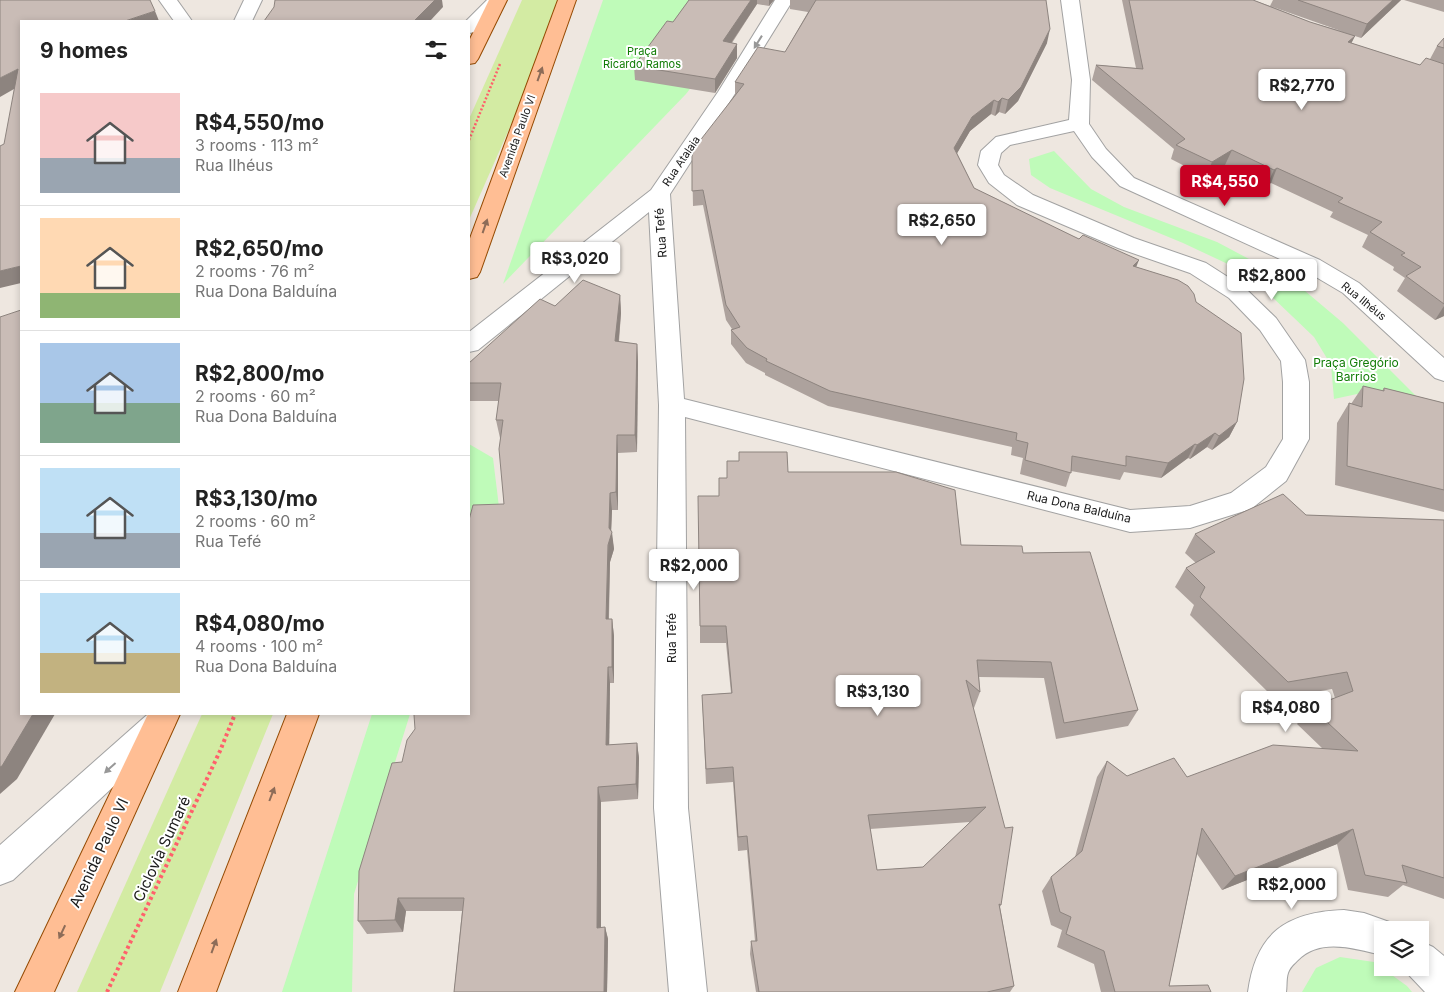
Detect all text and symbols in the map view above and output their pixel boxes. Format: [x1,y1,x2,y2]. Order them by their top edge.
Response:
one-way arrow [754,35,763,48]
icon: filters [422,36,450,64]
text: 9 homes [40,38,128,63]
park label: Praça Ricardo Ramos [603,44,681,71]
one-way arrow [537,66,544,81]
pin: R$2,770 [1256,68,1348,111]
text: R$2,770 [1269,75,1335,95]
street label: Avenida Paulo VI [496,93,538,179]
text: R$4,550/mo [195,110,324,135]
icon: home [80,113,140,173]
street label: Rua Atalaia [659,133,703,189]
text: 3 rooms · 113 m² [195,135,319,155]
text: Rua Ilhéus [195,155,273,175]
pin: R$4,550 [1179,164,1271,207]
text: R$4,550 [1191,171,1259,191]
pin: R$2,650 [896,204,988,246]
street label: Rua Tefé [651,208,670,258]
text: R$2,650 [908,210,976,230]
one-way arrow [481,219,489,234]
text: R$2,650/mo [195,236,324,261]
icon: home [80,238,140,298]
pin: R$3,020 [529,242,621,284]
text: R$3,020 [541,248,609,268]
pin: R$2,800 [1226,258,1318,301]
text: 2 rooms · 76 m² [195,261,315,281]
text: R$2,800 [1238,265,1306,285]
street label: Rua Ilhéus [1339,279,1389,323]
text: Rua Dona Balduína [195,281,337,301]
park label: Praça Gregório Barrios [1313,355,1399,384]
text: R$2,800/mo [195,361,324,386]
icon: home [80,363,140,423]
text: 2 rooms · 60 m² [195,386,316,406]
text: Rua Dona Balduína [195,406,337,426]
text: R$3,130/mo [195,486,318,511]
street label: Rua Dona Balduína [1025,487,1133,526]
icon: home [80,488,140,548]
text: 2 rooms · 60 m² [195,511,316,531]
text: Rua Tefé [195,531,261,551]
pin: R$2,000 [648,548,740,591]
text: R$2,000 [660,555,728,575]
text: R$4,080/mo [195,611,325,636]
icon: home [80,613,140,673]
street label: Rua Tefé [664,613,679,663]
text: 4 rooms · 100 m² [195,636,323,656]
text: Rua Dona Balduína [195,656,337,676]
pin: R$3,130 [832,674,924,717]
text: R$3,130 [847,681,909,701]
pin: R$4,080 [1240,690,1332,733]
text: R$4,080 [1252,697,1320,717]
one-way arrow [104,762,116,774]
one-way arrow [268,787,276,801]
street label: Ciclovia Sumaré [129,793,194,905]
street label: Avenida Paulo VI [65,795,132,911]
pin: R$2,000 [1246,868,1338,910]
text: R$2,000 [1258,874,1326,894]
map controls [1374,921,1429,976]
button: layers [1374,921,1429,976]
one-way arrow [57,925,65,939]
one-way arrow [210,938,218,953]

